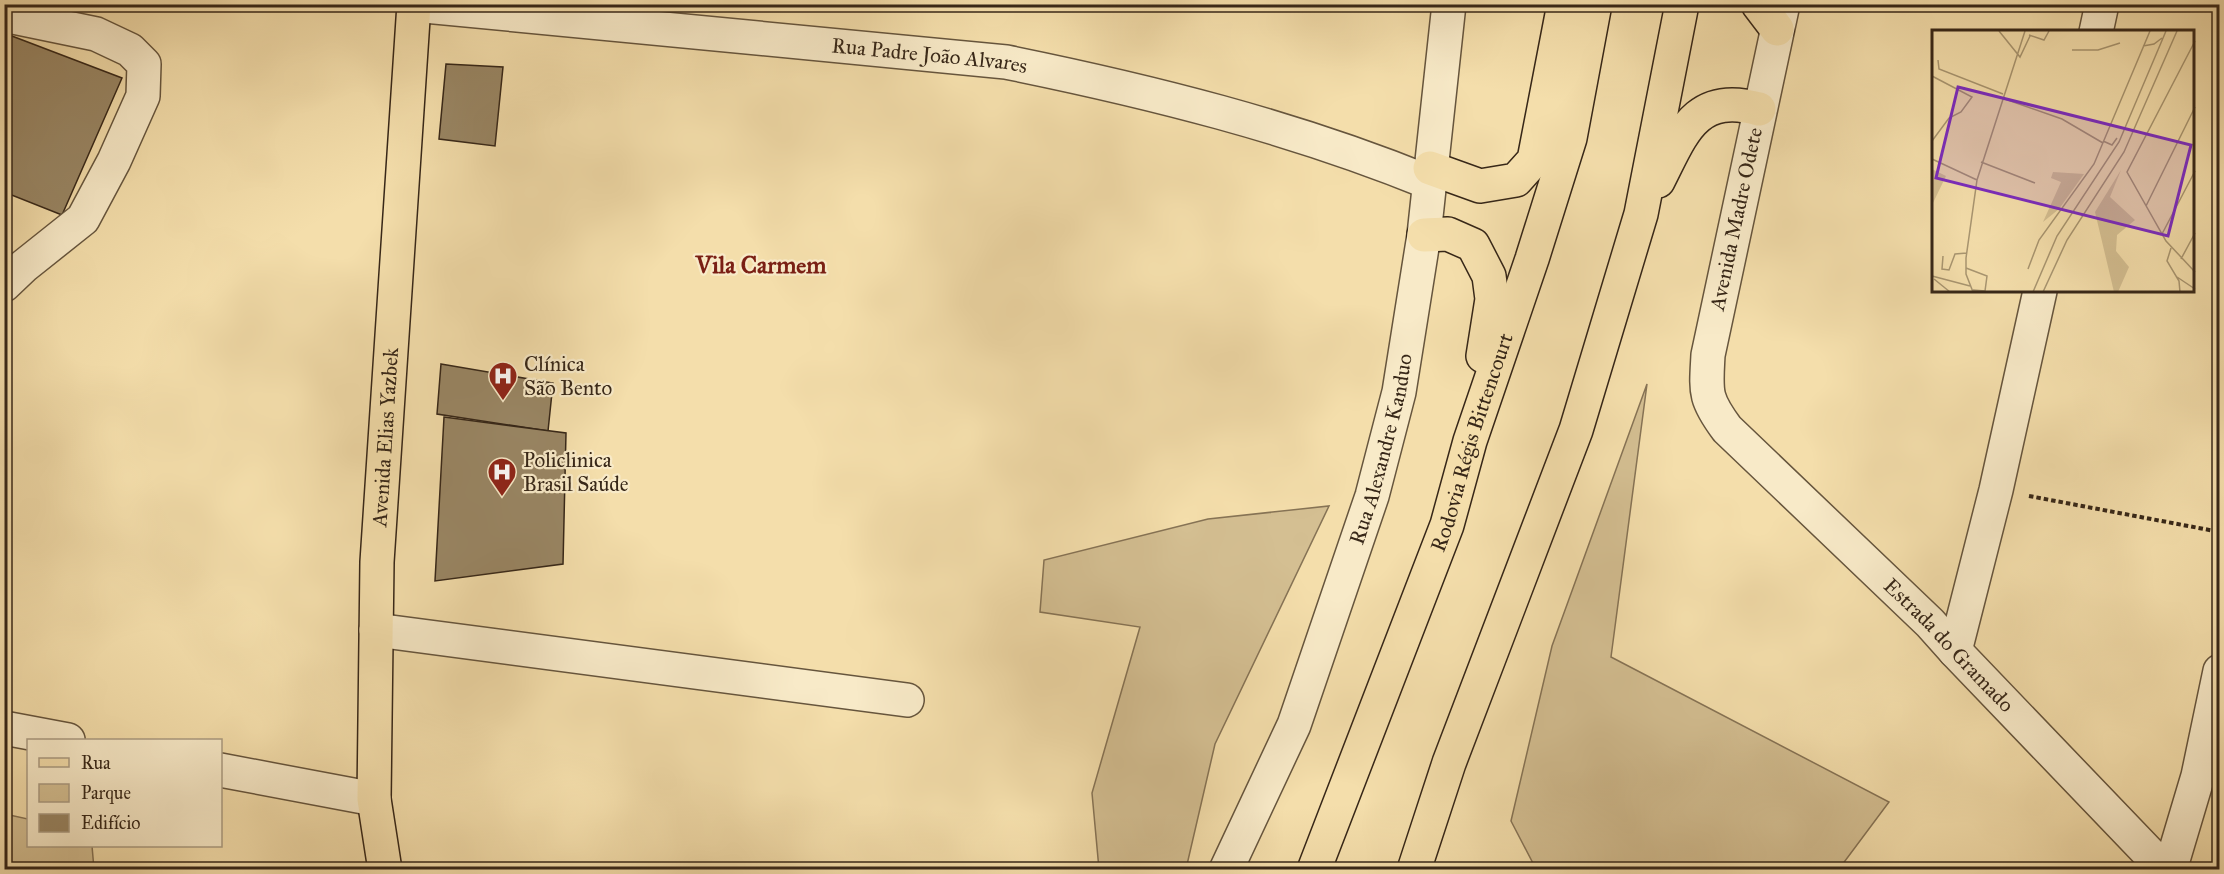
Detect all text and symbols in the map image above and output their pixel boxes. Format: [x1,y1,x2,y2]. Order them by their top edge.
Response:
inset map [1932,30,2194,292]
street label: Rua Padre João Alvares [830,32,1030,79]
street label: Avenida Madre Odete [1704,125,1768,314]
district label: Vila Carmem [695,250,827,280]
street label: Rodovia Régis Bittencourt [1425,329,1519,555]
street label: Avenida Elias Yazbek [366,346,404,529]
place label: Clínica São Bento [524,351,613,401]
street label: Rua Alexandre Kanduo [1343,351,1418,548]
hospital icon: Clínica São Bento [487,360,519,402]
place label: Policlinica Brasil Saúde [523,447,629,497]
hospital icon: Policlinica Brasil Saúde [486,456,518,498]
street label: Estrada do Gramado [1878,573,2020,718]
legend [27,739,222,847]
text: Rua [81,752,111,774]
text: Parque [81,782,131,805]
text: Edifício [81,812,140,834]

